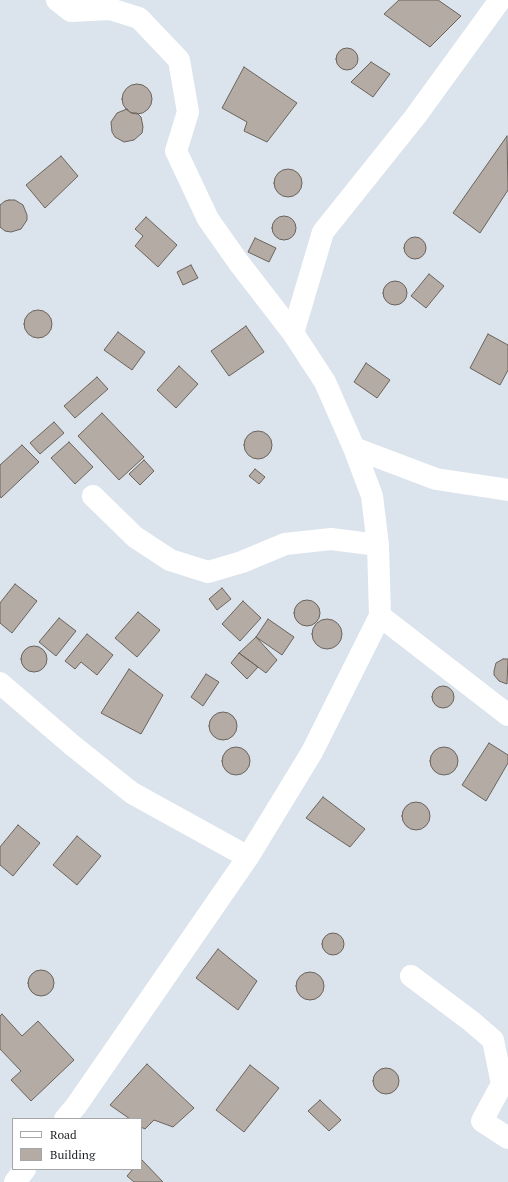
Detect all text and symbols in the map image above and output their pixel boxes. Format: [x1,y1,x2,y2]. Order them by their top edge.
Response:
legend [12,1118,142,1170]
text: Road [50,1127,77,1142]
text: Building [50,1147,95,1162]

